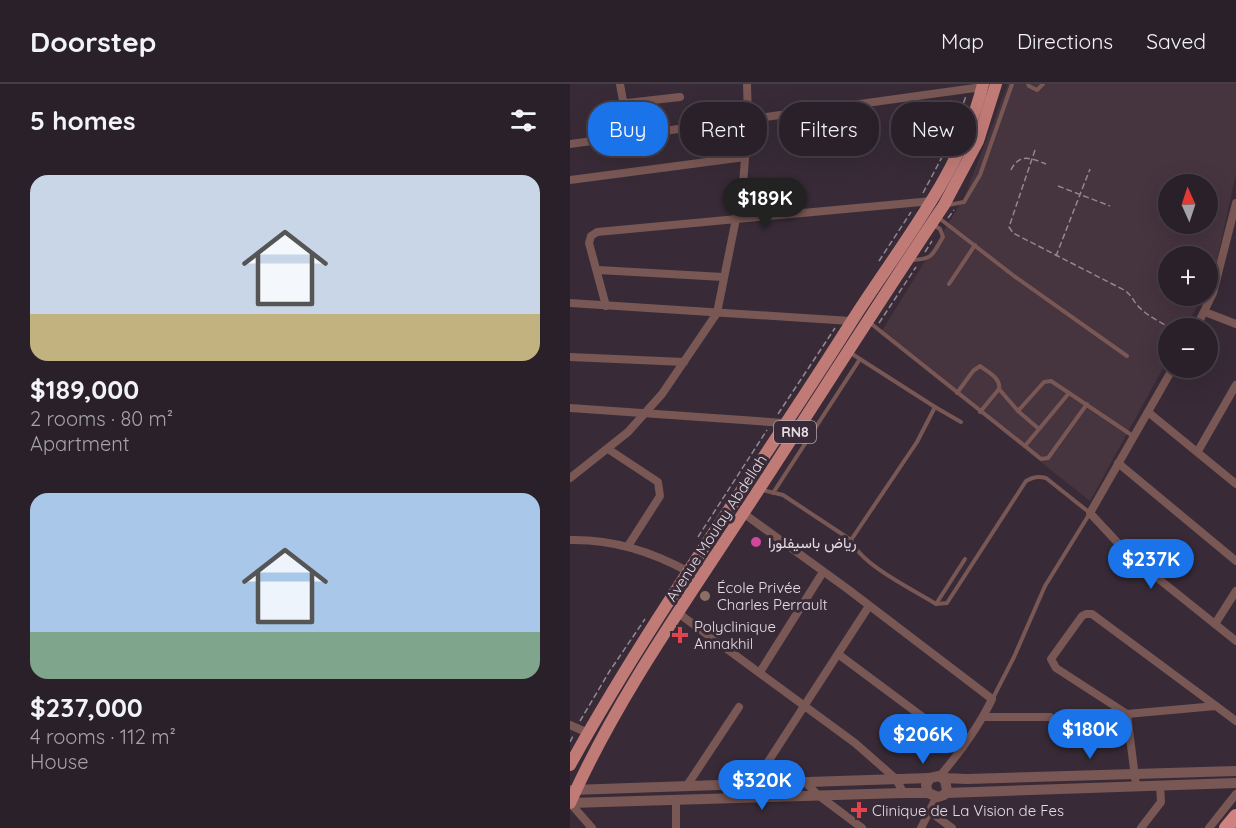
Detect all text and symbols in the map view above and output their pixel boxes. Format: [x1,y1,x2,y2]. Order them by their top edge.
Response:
text: Doorstep [30,24,156,59]
text: Map [941,28,984,54]
text: Directions [1017,28,1113,54]
text: Saved [1146,28,1206,54]
chip: Buy [588,102,668,156]
chip: Rent [680,102,767,156]
chip: Filters [779,102,879,156]
chip: New [891,102,976,156]
text: 5 homes [30,104,136,137]
icon: filters [507,104,540,137]
north arrow [1158,174,1218,234]
map controls [1158,174,1218,378]
pin: $189K [723,178,807,229]
text: $189K [737,185,793,210]
icon: home [231,214,339,322]
button: + [1158,246,1218,306]
button: − [1158,318,1218,378]
text: $189,000 [30,373,139,406]
text: 2 rooms · 80 m² [30,406,173,431]
road number: RN8 [774,421,816,443]
text: Apartment [30,431,130,456]
street label: Avenue Moulay Abdellah [661,451,771,605]
icon: home [231,532,339,640]
place label: رياض باسيفلورا [768,533,857,553]
marker: رياض باسيفلورا [749,535,763,549]
pin: $237K [1109,539,1193,590]
text: $237K [1122,546,1180,571]
place label: École Privée Charles Perrault [717,578,828,614]
marker: École Privée Charles Perrault [698,589,712,603]
place label: Polyclinique Annakhil [694,617,776,653]
marker: Polyclinique Annakhil [671,626,689,644]
text: $237,000 [30,691,143,724]
pin: $180K [1048,709,1132,760]
pin: $206K [881,714,965,765]
text: $180K [1062,716,1118,741]
text: $206K [893,721,953,746]
text: 4 rooms · 112 m² [30,724,176,749]
text: House [30,749,89,774]
pin: $320K [720,760,804,811]
text: $320K [732,767,792,792]
marker: Clinique de La Vision de Fes [850,801,868,819]
place label: Clinique de La Vision de Fes [872,801,1064,820]

